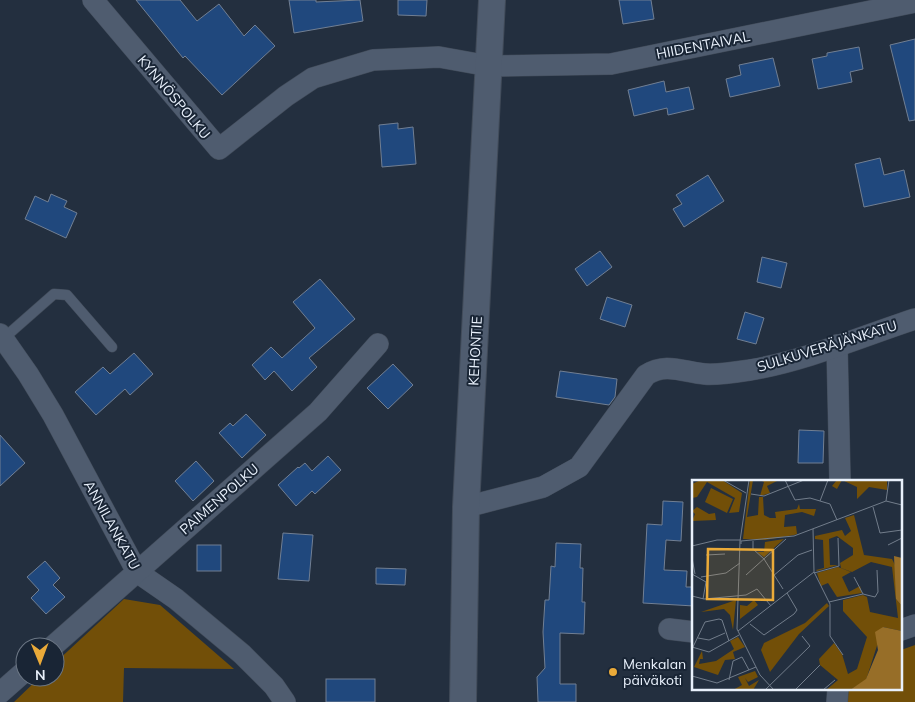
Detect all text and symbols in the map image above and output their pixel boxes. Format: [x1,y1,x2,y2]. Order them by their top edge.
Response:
street label: HIIDENTAIVAL [654,27,752,63]
street label: KYNNÖSPOLKU [134,51,214,143]
street label: KEHONTIE [464,316,486,386]
street label: SULKUVERÄJÄNKATU [755,316,899,376]
street label: PAIMENPOLKU [176,460,262,538]
street label: ANNILANKATU [80,477,144,573]
inset map [692,480,902,690]
north arrow [15,637,65,687]
place label: Menkalan päiväkoti [623,655,686,689]
text: N [35,666,46,684]
marker: Menkalan päiväkoti [607,666,619,678]

